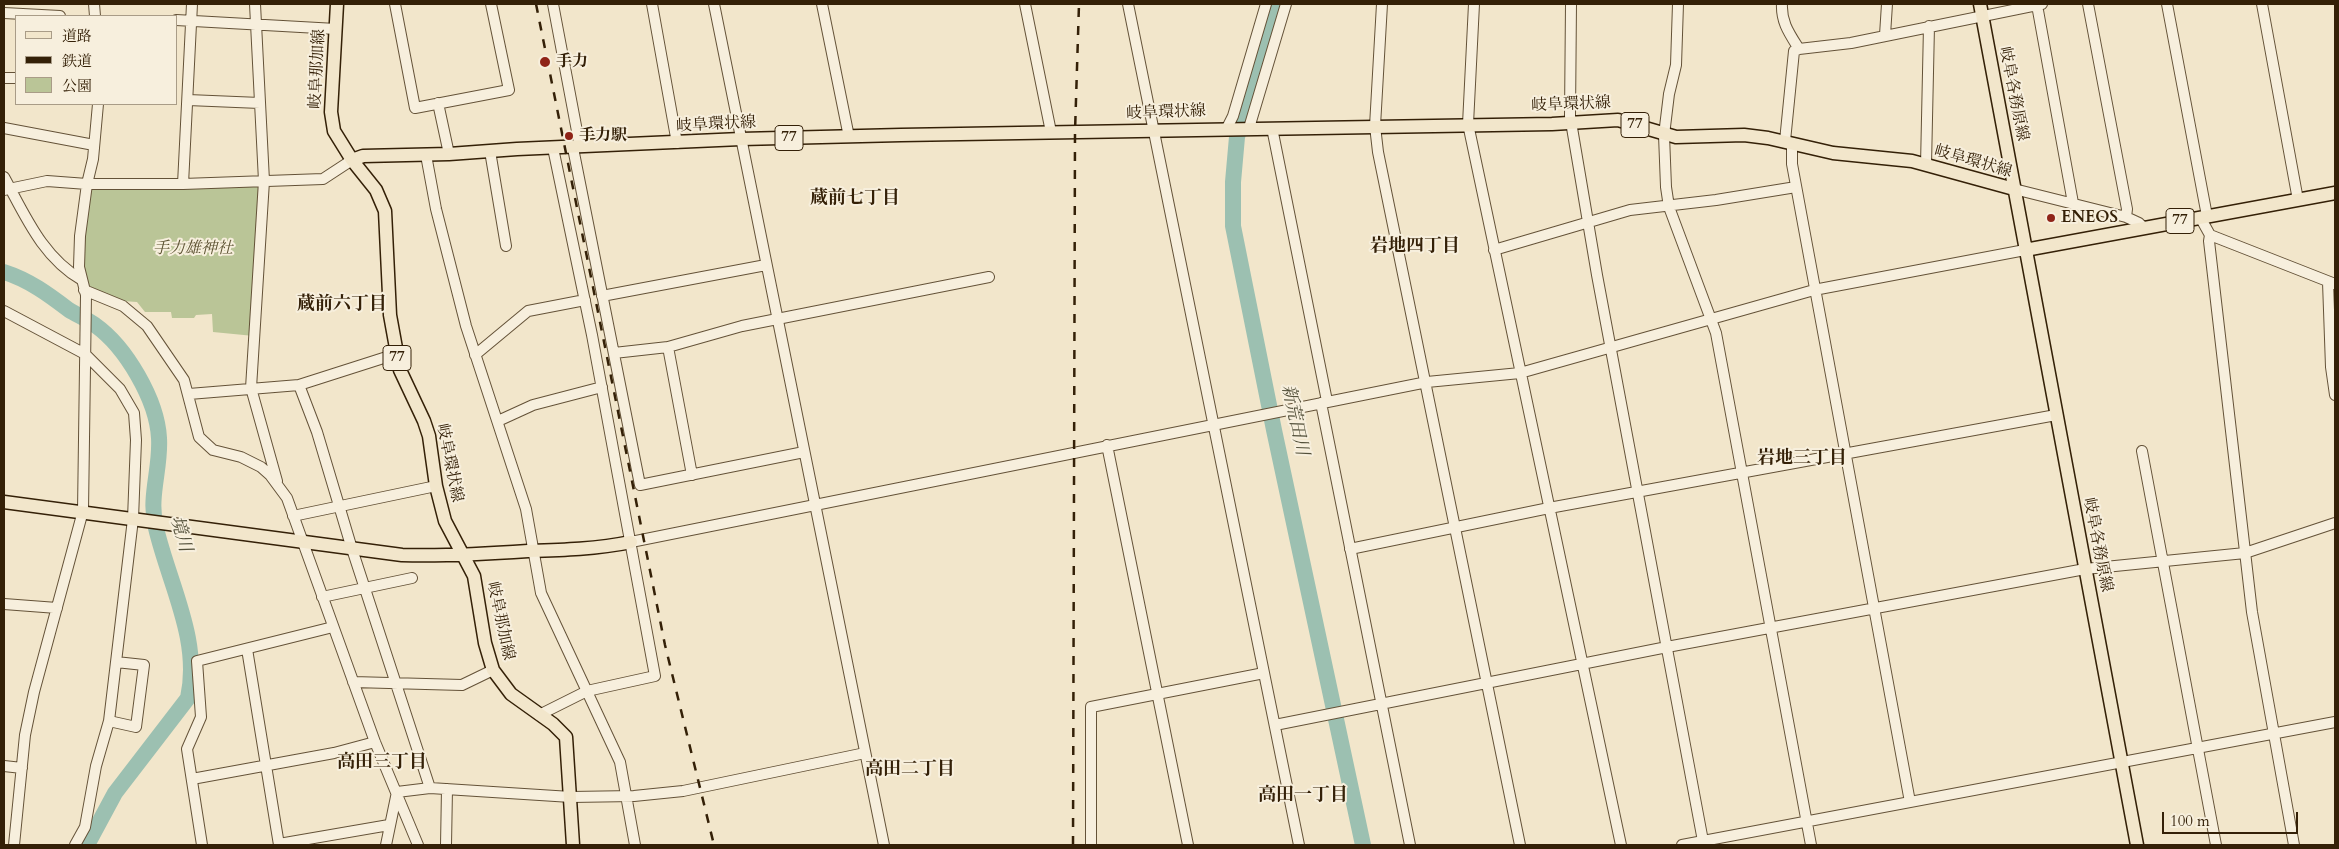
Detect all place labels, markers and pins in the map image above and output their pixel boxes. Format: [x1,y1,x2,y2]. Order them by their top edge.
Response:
place label: 手力 [556,52,588,72]
marker: 手力 [538,55,552,69]
place label: 手力駅 [579,126,627,146]
marker: 手力駅 [563,130,575,142]
place label: ENEOS [2061,208,2118,228]
marker: ENEOS [2045,212,2057,224]

